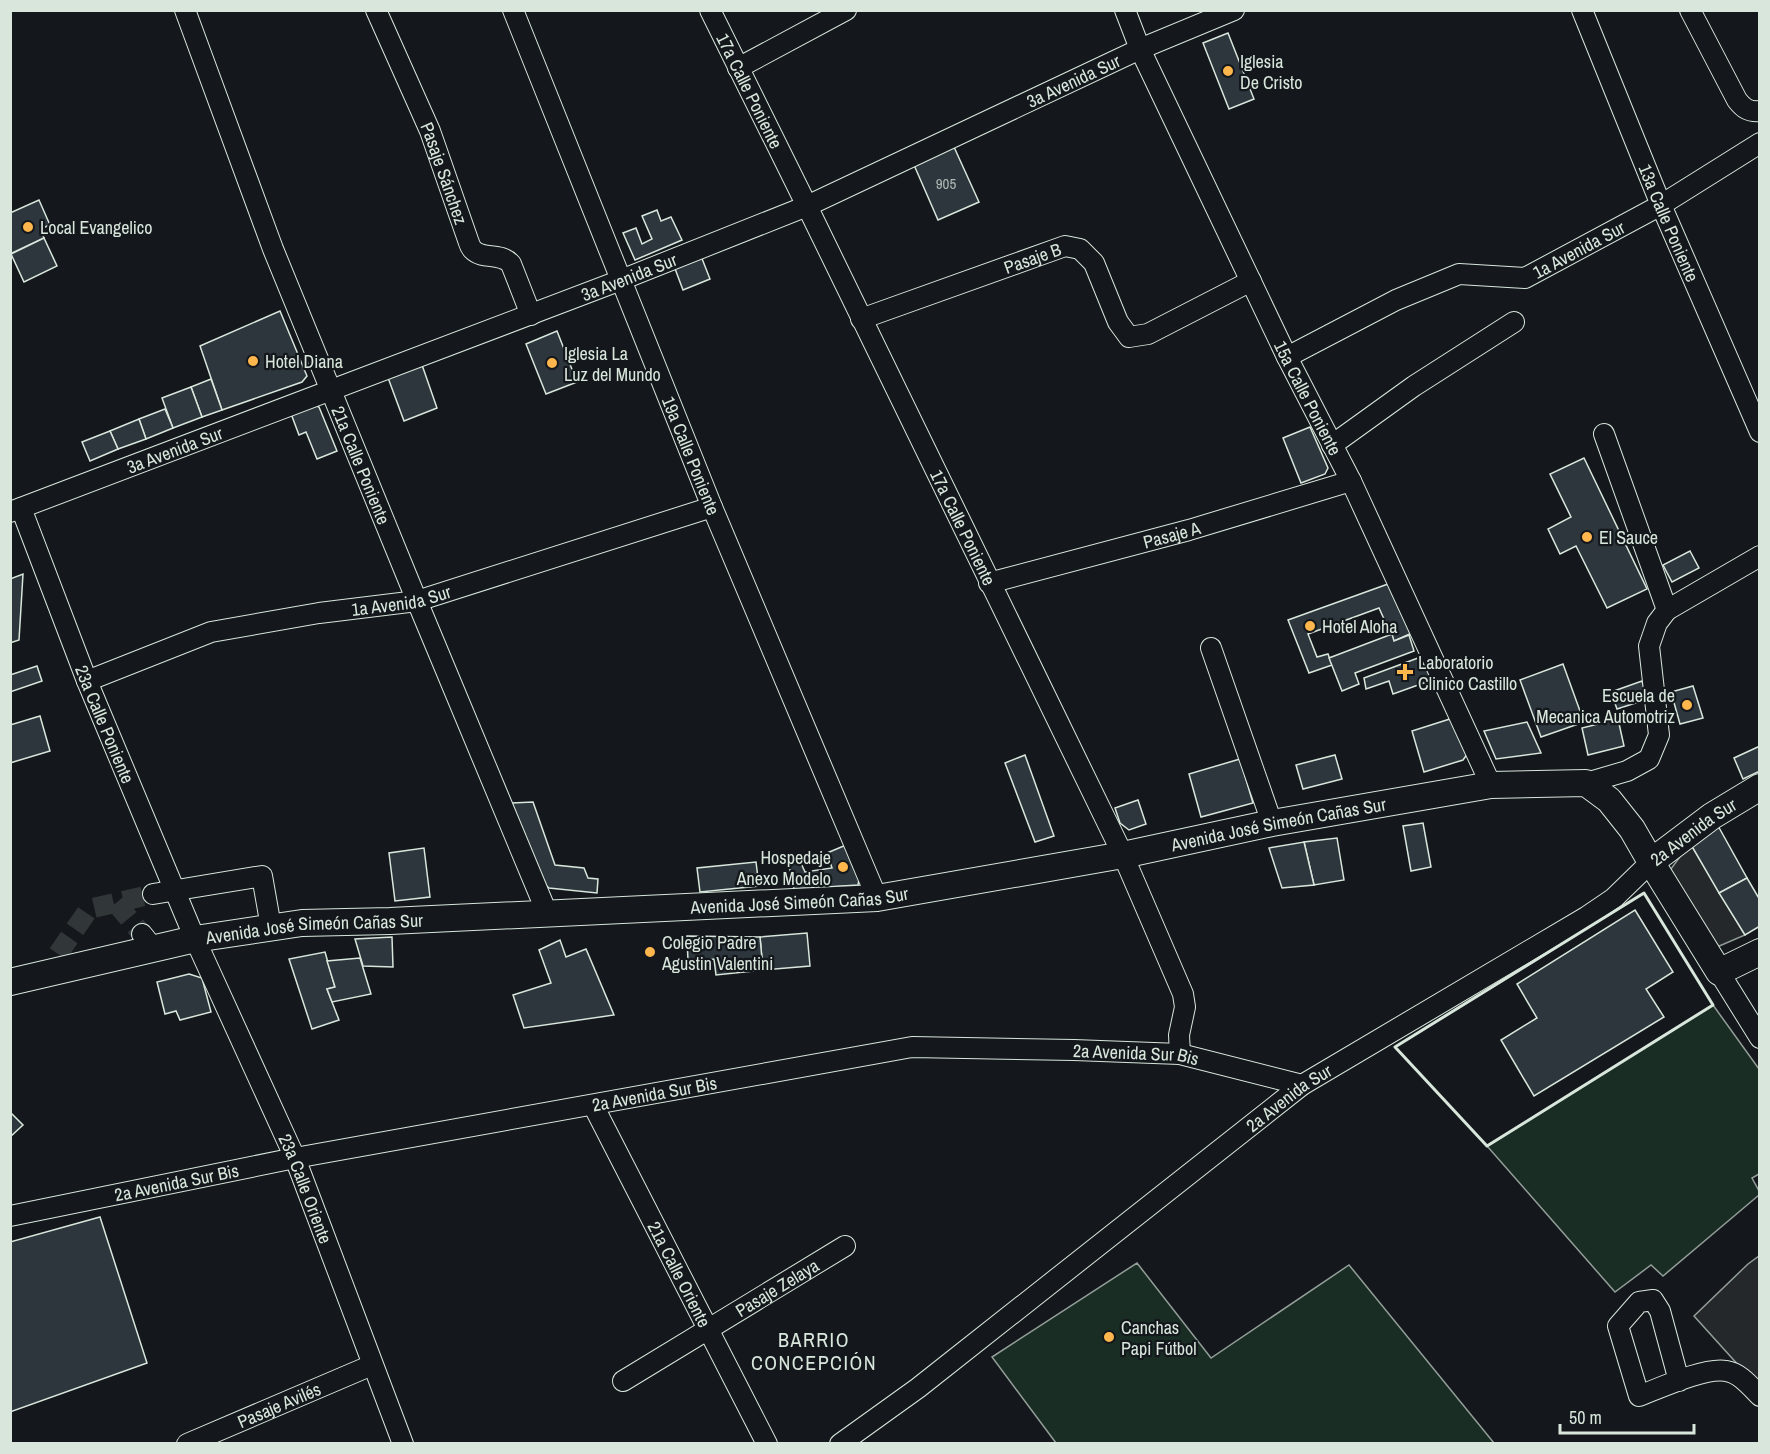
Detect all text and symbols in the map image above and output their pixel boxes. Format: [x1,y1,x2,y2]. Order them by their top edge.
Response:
street label: 17a Calle Poniente [711,29,789,153]
street label: 3a Avenida Sur [1022,48,1124,113]
place label: Iglesia De Cristo [1240,49,1302,95]
marker: Iglesia De Cristo [1221,64,1235,78]
street label: Pasaje Sánchez [415,118,474,228]
street label: 13a Calle Poniente [1633,160,1705,286]
house number: 905 [936,173,956,194]
street label: 1a Avenida Sur [1528,214,1629,284]
place label: Local Evangelico [40,215,152,240]
marker: Local Evangelico [21,220,35,234]
street label: Pasaje B [1000,236,1065,279]
street label: 3a Avenida Sur [577,247,680,307]
street label: 15a Calle Poniente [1268,336,1348,459]
place label: Iglesia La Luz del Mundo [564,341,661,387]
place label: Hotel Diana [265,349,343,374]
marker: Hotel Diana [246,354,260,368]
marker: Iglesia La Luz del Mundo [545,356,559,370]
street label: 19a Calle Poniente [656,393,726,519]
street label: 21a Calle Poniente [326,402,397,528]
street label: 3a Avenida Sur [123,420,226,479]
street label: 17a Calle Poniente [925,465,1002,589]
street label: Pasaje A [1140,515,1204,554]
place label: El Sauce [1599,525,1658,550]
marker: El Sauce [1580,530,1594,544]
street label: 1a Avenida Sur [350,579,454,621]
place label: Hotel Aloha [1322,614,1398,639]
marker: Hotel Aloha [1303,619,1317,633]
place label: Laboratorio Clinico Castillo [1418,650,1517,696]
street label: 23a Calle Poniente [70,662,141,787]
marker: Laboratorio Clinico Castillo [1396,663,1414,681]
place label: Escuela de Mecanica Automotriz [1536,683,1675,729]
marker: Escuela de Mecanica Automotriz [1680,698,1694,712]
street label: Avenida José Simeón Cañas Sur [1168,791,1388,857]
street label: 2a Avenida Sur [1645,792,1741,871]
place label: Hospedaje Anexo Modelo [736,845,831,891]
marker: Hospedaje Anexo Modelo [836,860,850,874]
street label: Avenida José Simeón Cañas Sur [689,880,910,919]
street label: Avenida José Simeón Cañas Sur [203,907,424,950]
place label: Colegio Padre Agustin Valentini [661,930,773,976]
marker: Colegio Padre Agustin Valentini [643,945,657,959]
street label: 2a Avenida Sur Bis [1073,1037,1202,1071]
street label: 2a Avenida Sur [1240,1058,1336,1137]
street label: 2a Avenida Sur Bis [590,1070,719,1117]
street label: 23a Calle Oriente [273,1130,339,1247]
street label: 2a Avenida Sur Bis [112,1157,241,1207]
street label: 21a Calle Oriente [642,1217,717,1331]
street label: Pasaje Zelaya [730,1252,823,1322]
place label: Canchas Papi Fútbol [1121,1315,1197,1361]
district label: BARRIO CONCEPCIÓN [751,1326,877,1376]
marker: Canchas Papi Fútbol [1102,1330,1116,1344]
street label: Pasaje Avilés [233,1376,325,1434]
scale bar [1560,1397,1694,1435]
text: 50 m [1569,1405,1602,1430]

